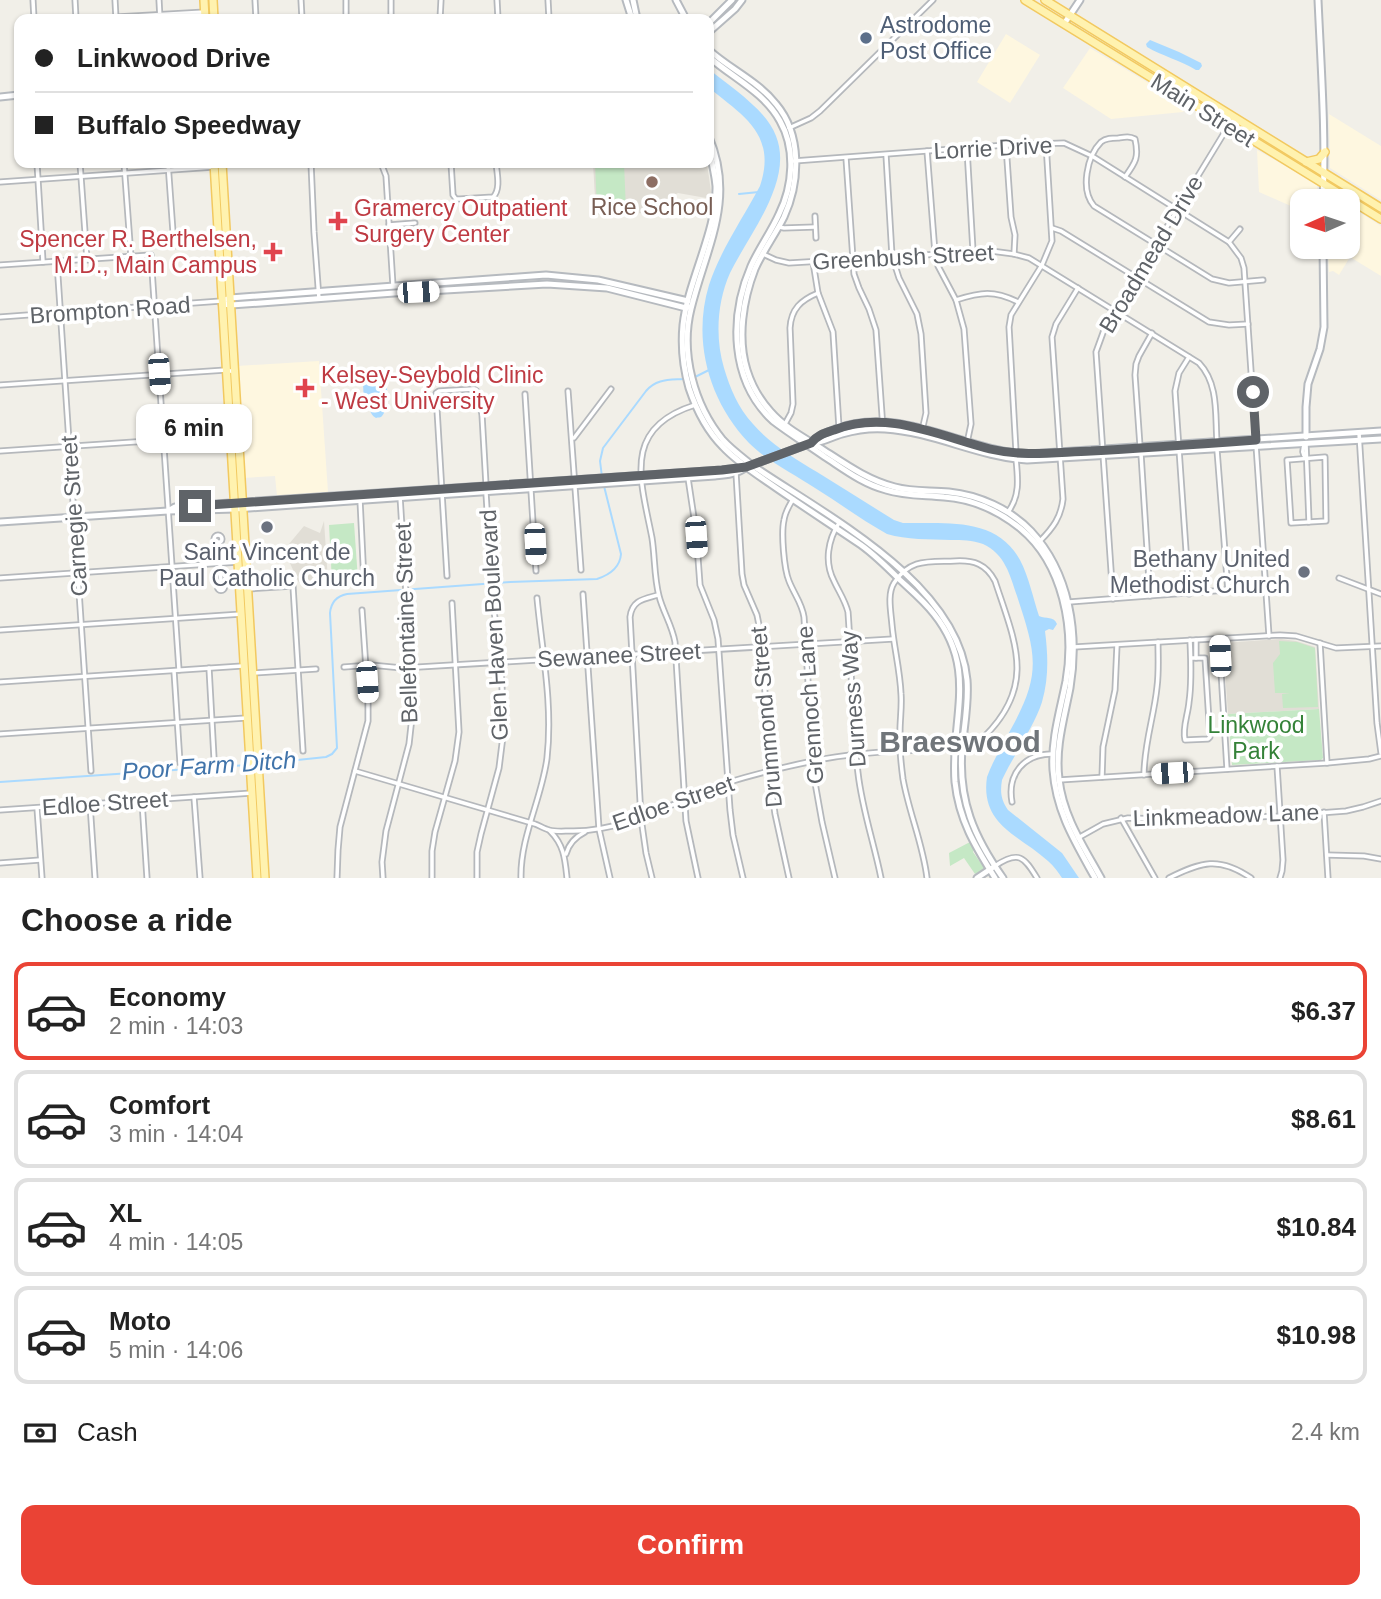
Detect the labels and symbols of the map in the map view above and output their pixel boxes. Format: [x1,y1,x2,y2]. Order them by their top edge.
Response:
place label: Astrodome Post Office [880,12,992,64]
marker: Astrodome Post Office [858,30,874,46]
street label: Main Street [1146,68,1260,153]
street label: Lorrie Drive [933,132,1053,164]
street label: Broadmead Drive [1094,171,1208,337]
marker: Rice School [644,174,660,190]
north arrow [1290,189,1360,259]
place label: Rice School [591,194,713,220]
place label: Gramercy Outpatient Surgery Center [354,195,568,247]
marker: Gramercy Outpatient Surgery Center [328,211,348,231]
place label: Spencer R. Berthelsen, M.D., Main Campus [19,226,257,278]
street label: Greenbush Street [812,239,995,275]
marker: Spencer R. Berthelsen, M.D., Main Campus [263,242,283,262]
car [397,280,440,304]
street label: Brompton Road [29,291,191,329]
car [148,352,171,396]
place label: Kelsey-Seybold Clinic - West University [321,362,543,414]
route start [1237,376,1269,408]
marker: Kelsey-Seybold Clinic - West University [295,378,315,398]
callout: 6 min [137,405,253,454]
street label: Carnegie Street [55,434,93,597]
route end [179,490,211,522]
street label: Glen Haven Boulevard [475,509,513,741]
car [685,515,708,559]
marker: Saint Vincent de Paul Catholic Church [259,519,275,535]
street label: Bellefontaine Street [389,522,422,724]
car [524,522,547,566]
place label: Saint Vincent de Paul Catholic Church [159,539,375,591]
place label: Bethany United Methodist Church [1110,546,1290,598]
marker: Bethany United Methodist Church [1296,564,1312,580]
street label: Drummond Street [745,625,787,809]
street label: Grennoch Lane [792,625,828,785]
street label: Durness Way [835,629,871,768]
car [1209,634,1232,678]
street label: Sewanee Street [537,638,702,672]
car [356,660,379,704]
park label: Linkwood Park [1207,712,1305,764]
district label: Braeswood [879,725,1041,758]
water label: Poor Farm Ditch [121,746,297,785]
car [1151,761,1194,785]
street label: Edloe Street [609,770,738,836]
street label: Edloe Street [41,786,170,820]
street label: Linkmeadow Lane [1132,799,1320,831]

